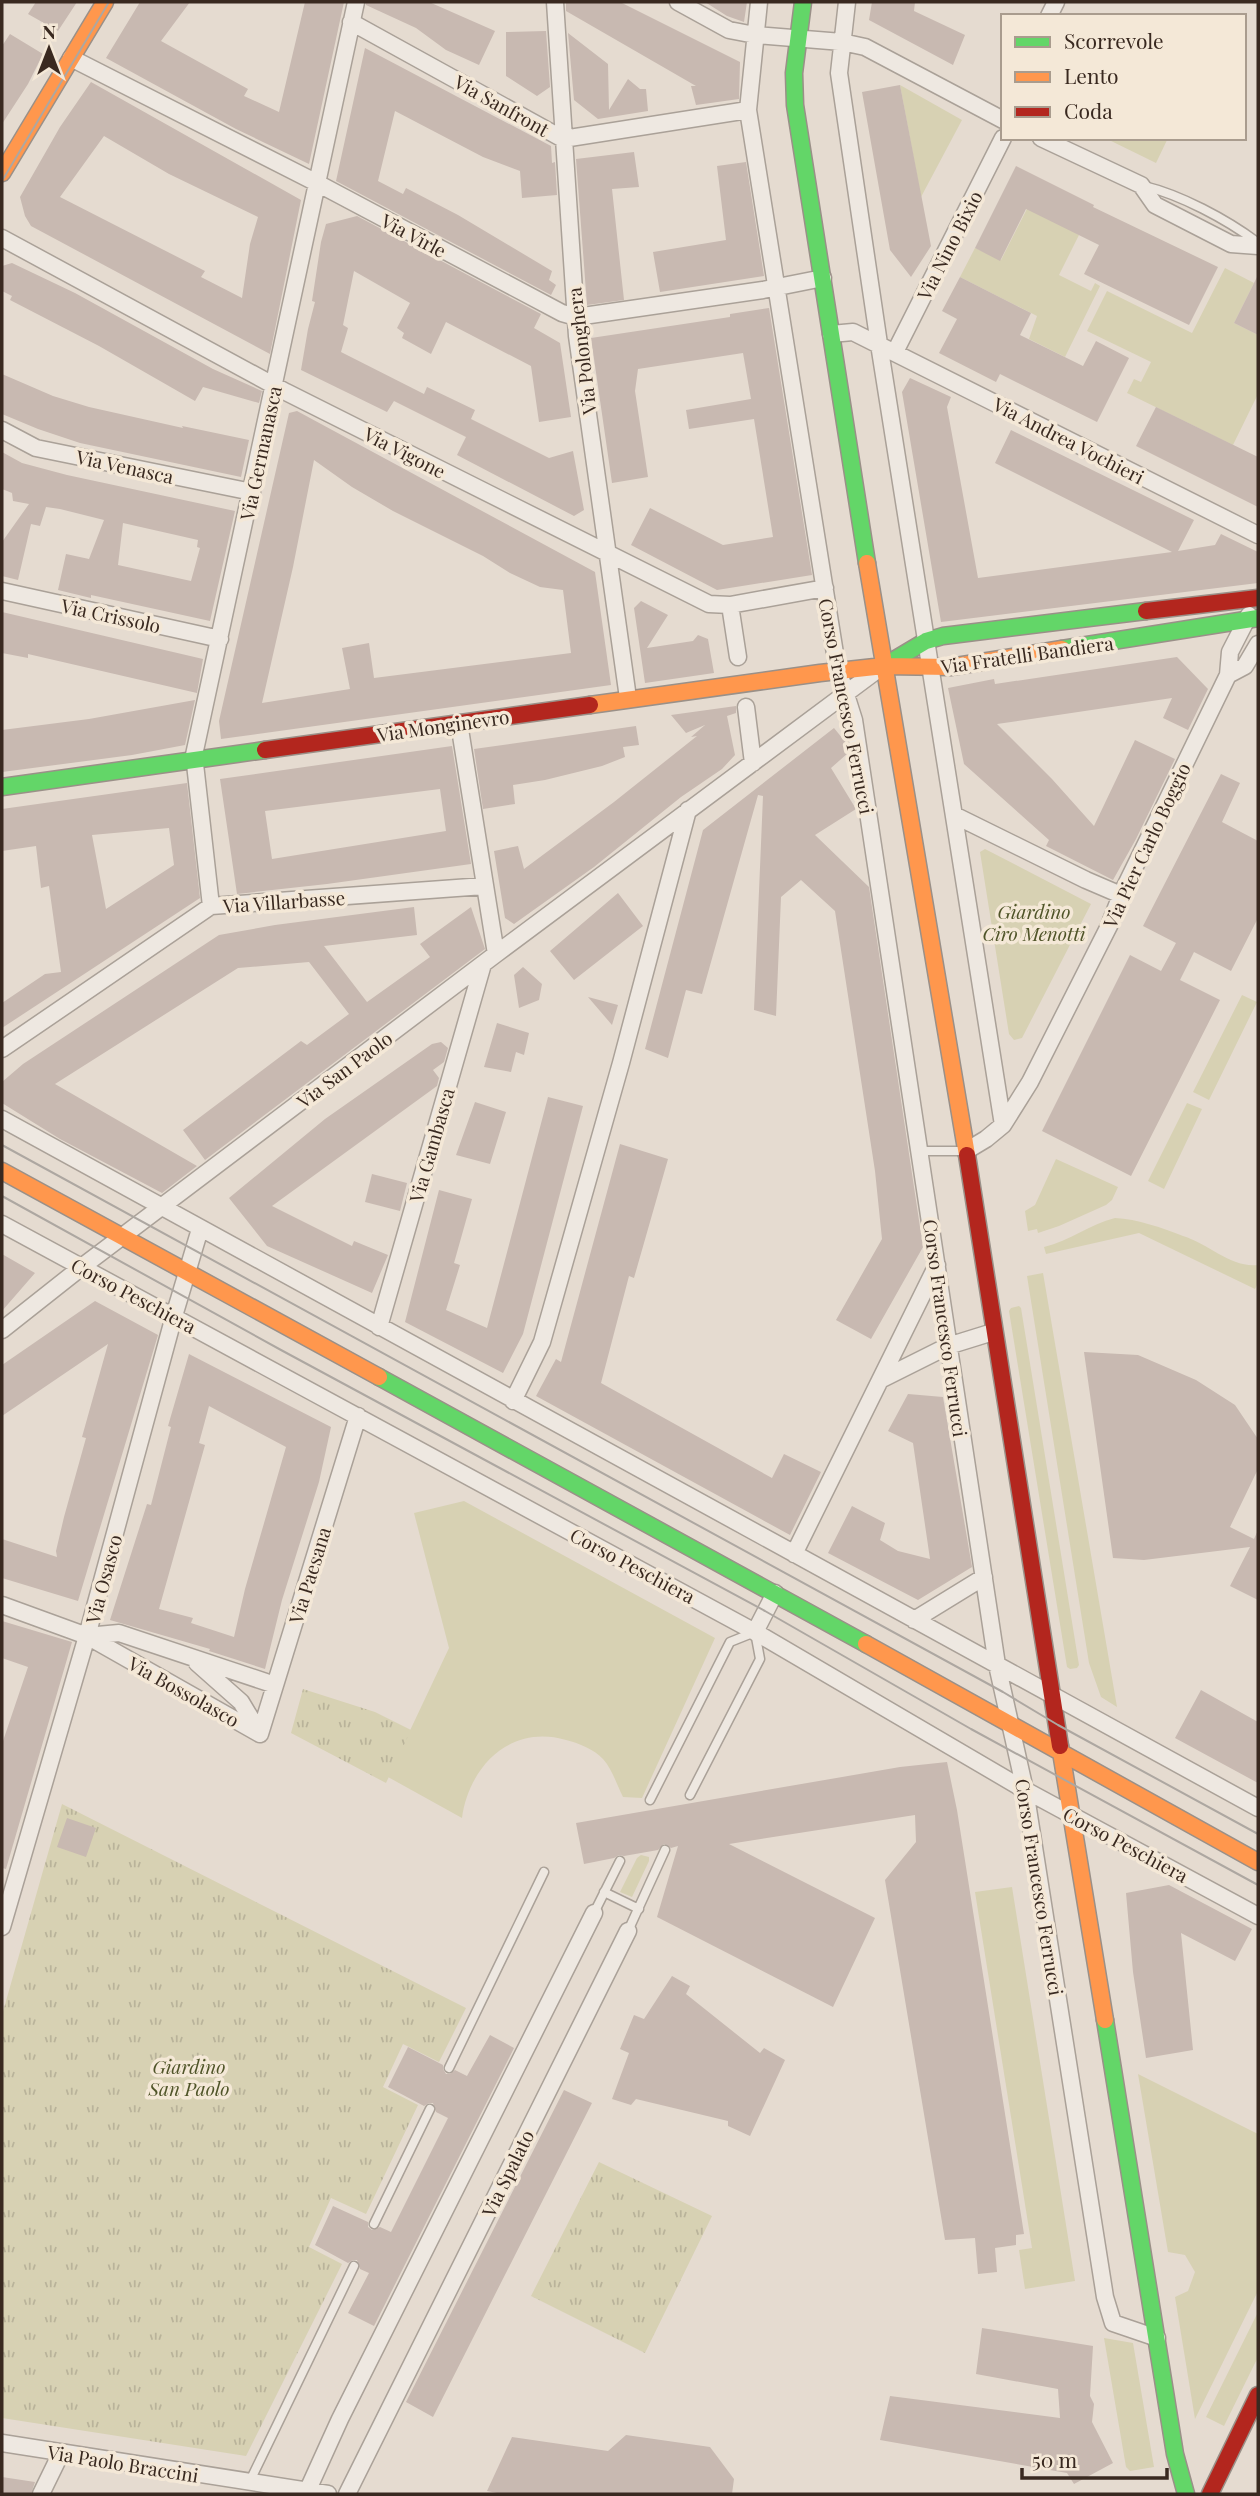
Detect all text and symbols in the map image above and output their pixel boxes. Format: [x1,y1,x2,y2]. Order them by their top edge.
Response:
north arrow [14,14,84,84]
legend [1001,14,1246,140]
text: N [42,18,56,44]
text: Scorrevole [1064,26,1164,54]
text: Lento [1064,61,1118,89]
street label: Via Sanfront [449,68,554,142]
text: Coda [1064,96,1113,124]
street label: Via Nino Bixio [910,186,988,305]
street label: Via Virle [376,207,451,263]
street label: Via Polonghera [560,286,602,417]
street label: Via Germanasca [233,383,287,524]
street label: Via Andrea Vochieri [988,390,1149,490]
street label: Via Vigone [359,420,450,484]
street label: Via Venasca [73,443,177,489]
street label: Via Crissolo [58,592,163,638]
street label: Corso Francesco Ferrucci [813,596,881,817]
street label: Via Fratelli Bandiera [938,629,1115,679]
street label: Via Monginevro [374,703,511,747]
street label: Via Pier Carlo Boggio [1096,758,1196,933]
street label: Via Villarbasse [221,884,346,918]
park label: Giardino Ciro Menotti [982,898,1087,946]
street label: Via San Paolo [290,1025,397,1114]
street label: Via Gambasca [402,1084,460,1206]
street label: Corso Francesco Ferrucci [918,1218,974,1439]
street label: Corso Peschiera [67,1251,202,1339]
street label: Corso Peschiera [566,1521,701,1609]
street label: Via Paesana [282,1523,336,1627]
street label: Via Osasco [78,1532,127,1627]
street label: Via Bossolasco [123,1649,244,1732]
street label: Corso Francesco Ferrucci [1010,1777,1070,1998]
street label: Corso Peschiera [1059,1800,1194,1888]
park label: Giardino San Paolo [147,2053,230,2101]
street label: Via Spalato [474,2125,539,2222]
scale bar [1022,2436,1167,2480]
street label: Via Paolo Braccini [45,2438,201,2488]
text: 50 m [1032,2445,1078,2473]

